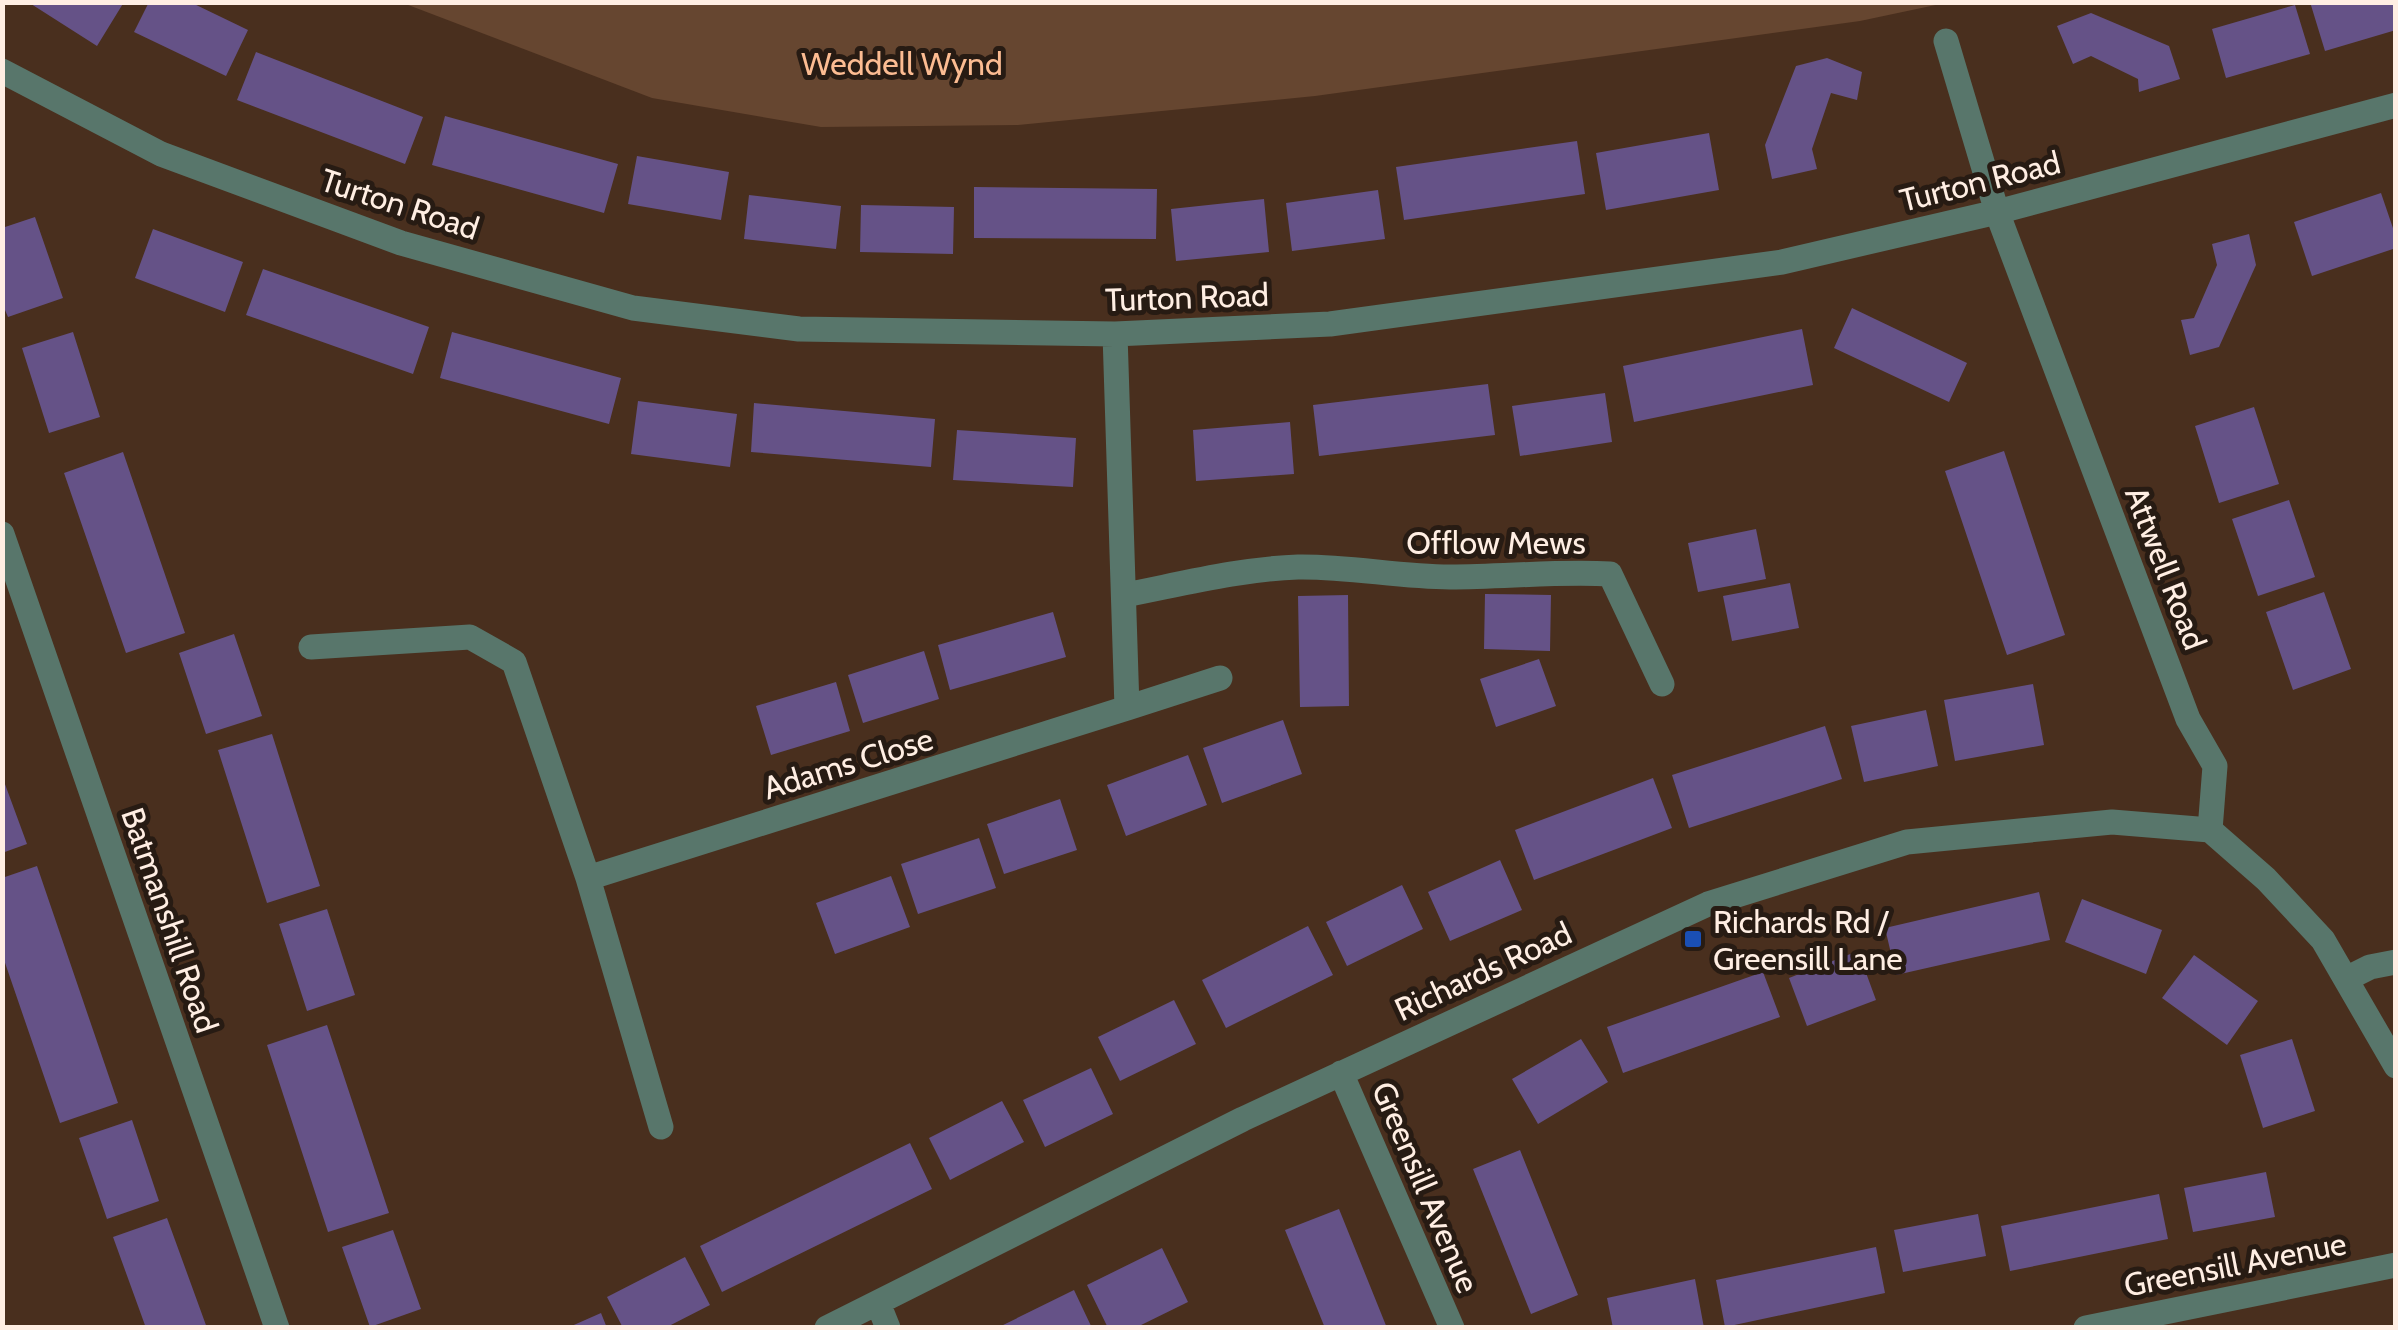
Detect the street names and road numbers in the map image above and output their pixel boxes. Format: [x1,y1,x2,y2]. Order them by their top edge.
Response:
street label: Turton Road [1896,142,2064,220]
street label: Turton Road [316,160,484,248]
street label: Turton Road [1104,275,1270,319]
street label: Attwell Road [2117,481,2215,655]
street label: Offlow Mews [1406,523,1586,562]
street label: Adams Close [758,719,938,807]
street label: Batmanshill Road [113,802,227,1038]
street label: Richards Road [1388,913,1578,1029]
street label: Greensill Avenue [1364,1076,1488,1298]
street label: Greensill Avenue [2121,1223,2349,1305]

